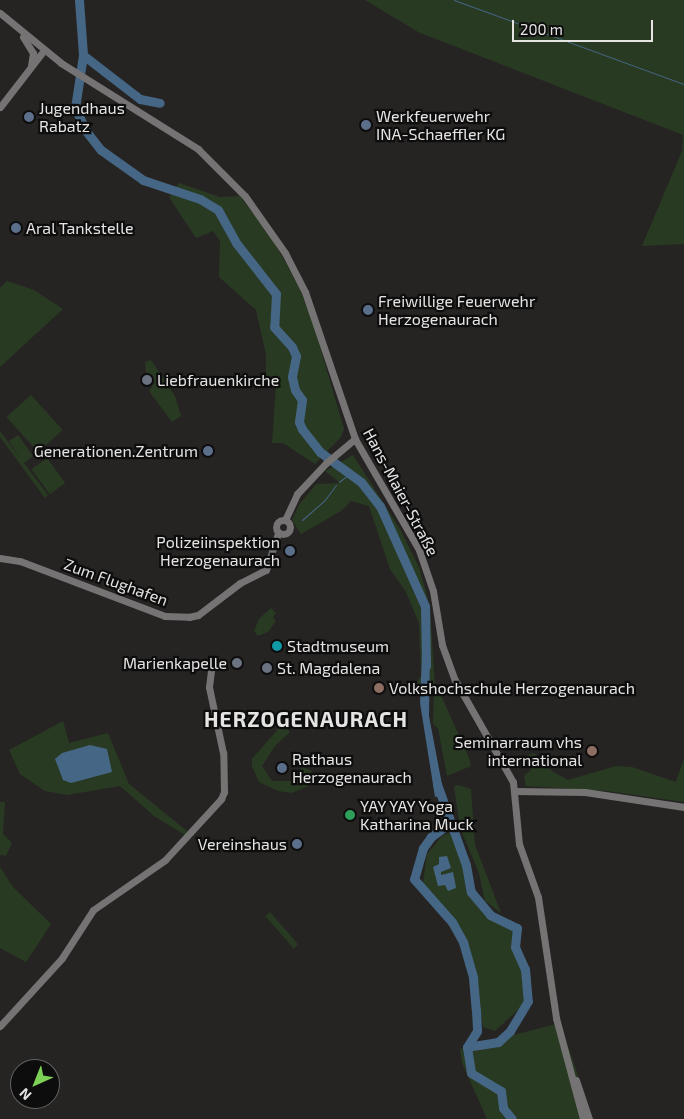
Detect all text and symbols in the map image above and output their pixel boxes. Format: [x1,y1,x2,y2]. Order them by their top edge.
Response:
scale bar [514,10,655,42]
text: 200 m [520,20,563,38]
place label: Jugendhaus Rabatz [39,98,125,136]
place label: Werkfeuerwehr INA-Schaeffler KG [376,106,506,144]
marker: Jugendhaus Rabatz [23,111,35,123]
marker: Werkfeuerwehr INA-Schaeffler KG [360,119,372,131]
place label: Aral Tankstelle [26,218,134,238]
marker: Aral Tankstelle [10,222,22,234]
place label: Freiwillige Feuerwehr Herzogenaurach [378,291,535,329]
marker: Freiwillige Feuerwehr Herzogenaurach [362,304,374,316]
place label: Liebfrauenkirche [157,370,279,390]
marker: Liebfrauenkirche [141,374,153,386]
street label: Hans-Maier-Straße [359,425,443,559]
place label: Generationen.Zentrum [34,441,198,461]
marker: Generationen.Zentrum [202,445,214,457]
place label: Polizeiinspektion Herzogenaurach [156,532,280,570]
marker: Polizeiinspektion Herzogenaurach [284,545,296,557]
street label: Zum Flughafen [61,554,171,610]
place label: Stadtmuseum [287,636,389,656]
marker: Stadtmuseum [271,640,283,652]
place label: Marienkapelle [123,653,227,673]
marker: Marienkapelle [231,657,243,669]
place label: St. Magdalena [277,658,380,678]
marker: St. Magdalena [261,662,273,674]
place label: Volkshochschule Herzogenaurach [389,678,635,698]
marker: Volkshochschule Herzogenaurach [373,682,385,694]
district label: HERZOGENAURACH [202,706,410,732]
place label: Seminarraum vhs international [454,732,582,770]
marker: Seminarraum vhs international [586,745,598,757]
place label: Rathaus Herzogenaurach [292,749,412,787]
marker: Rathaus Herzogenaurach [276,762,288,774]
place label: YAY YAY Yoga Katharina Muck [360,796,474,834]
marker: YAY YAY Yoga Katharina Muck [344,809,356,821]
place label: Vereinshaus [198,834,287,854]
marker: Vereinshaus [291,838,303,850]
north arrow [10,1059,60,1109]
text: N [15,1085,34,1104]

